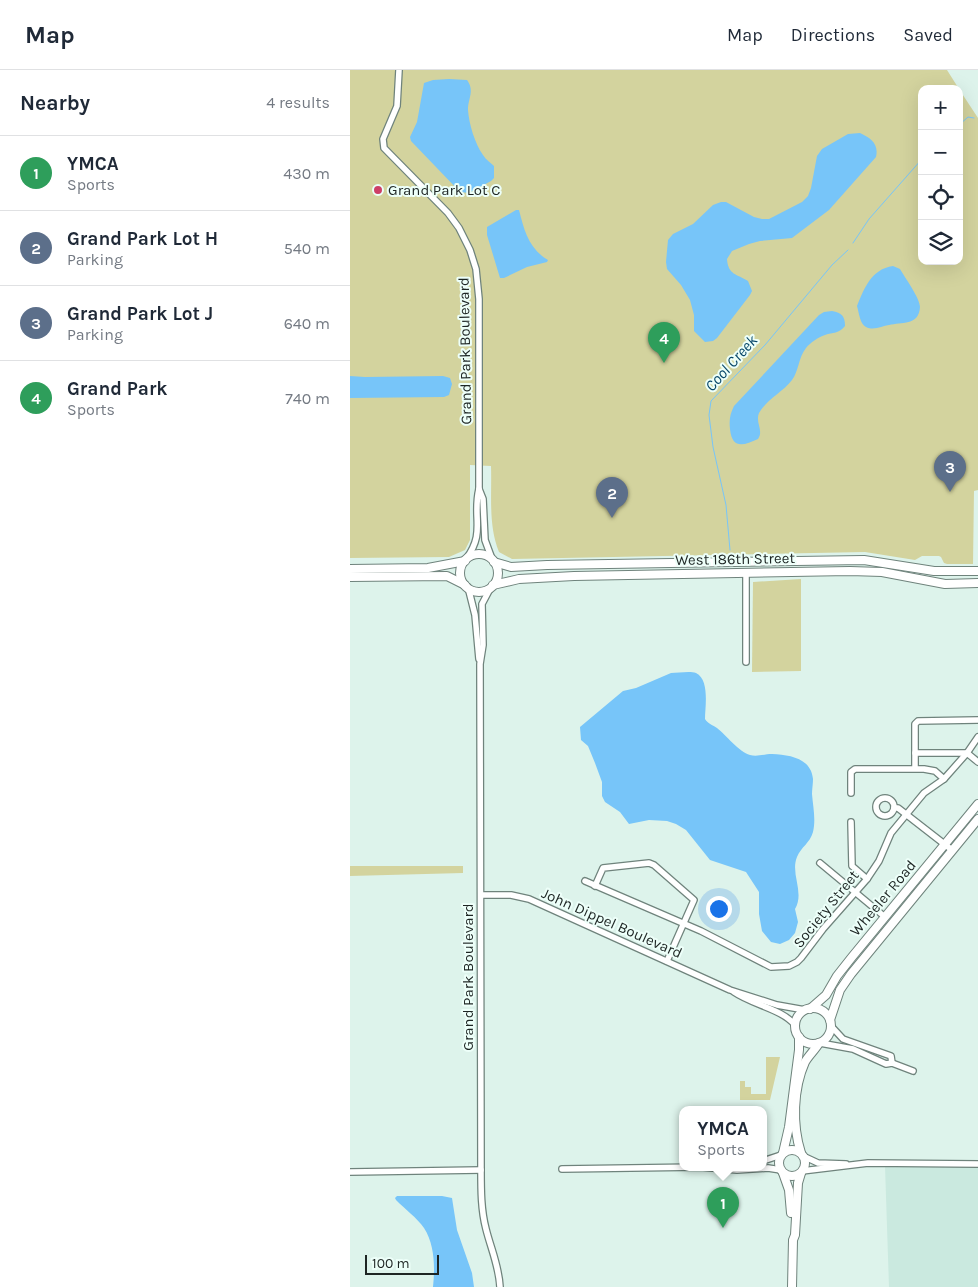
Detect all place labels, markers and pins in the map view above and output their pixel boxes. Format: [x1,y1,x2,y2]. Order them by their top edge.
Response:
place label: Grand Park Lot C [388,181,500,199]
marker: Grand Park Lot C [372,184,384,196]
pin: 4 [648,322,680,363]
pin: 3 [934,451,966,492]
pin: 2 [596,477,628,518]
pin: 1 [707,1187,739,1228]

